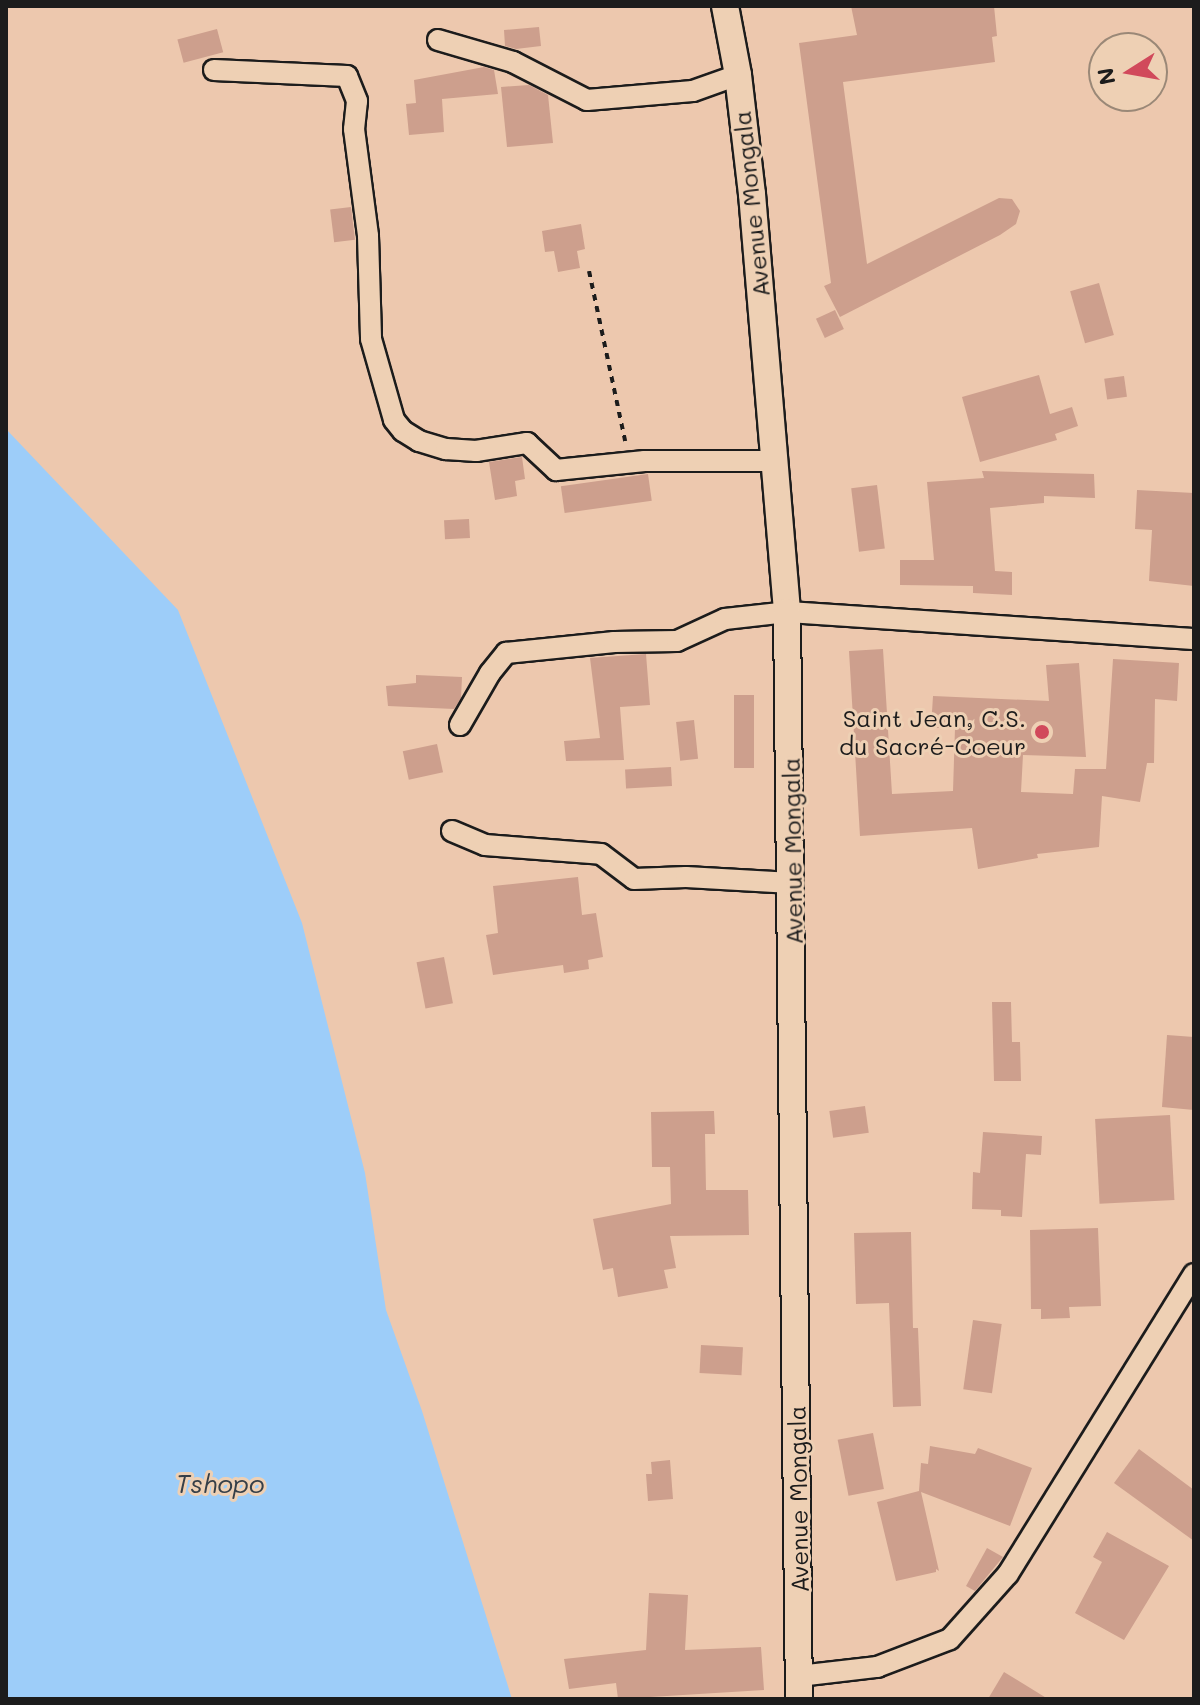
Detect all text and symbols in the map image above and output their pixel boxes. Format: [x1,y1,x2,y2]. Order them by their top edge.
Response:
north arrow [1088,32,1168,112]
text: N [1090,65,1122,87]
street label: Avenue Mongala [727,109,775,299]
place label: Saint Jean, C.S. du Sacré-Coeur [839,704,1026,760]
marker: Saint Jean, C.S. du Sacré-Coeur [1033,723,1051,741]
street label: Avenue Mongala [776,757,808,945]
street label: Avenue Mongala [782,1405,814,1593]
water label: Tshopo [176,1468,264,1500]

